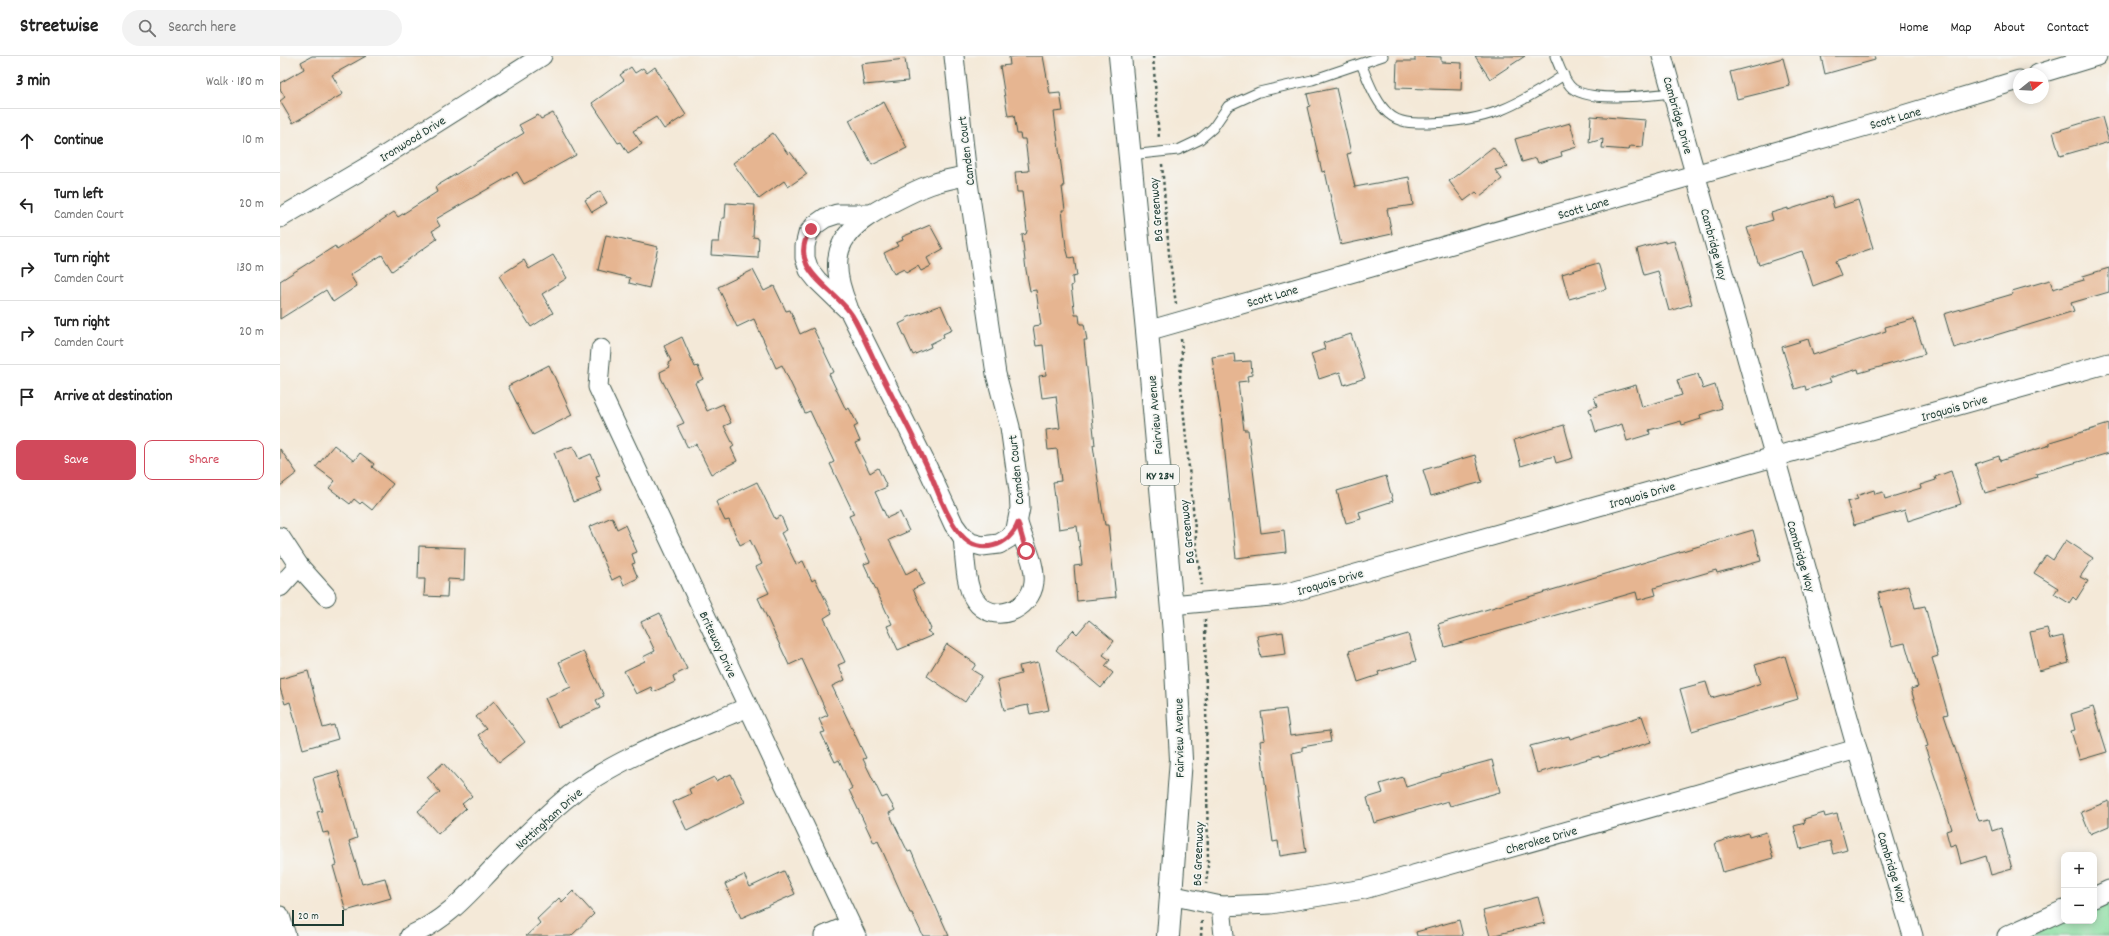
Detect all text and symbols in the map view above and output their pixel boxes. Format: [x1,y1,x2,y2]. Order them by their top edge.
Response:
search box [122,10,402,46]
text: Streetwise [20,14,98,41]
icon: search [136,17,158,39]
text: Search here [168,17,236,39]
text: Home [1899,18,1928,38]
text: Map [1950,18,1972,38]
text: About [1994,18,2025,38]
text: Contact [2047,18,2089,38]
north arrow [2013,68,2049,104]
text: 3 min [16,70,50,94]
text: Walk · 180 m [206,73,264,92]
street label: Cambridge Drive [1656,75,1697,157]
street label: Scott Lane [1868,103,1924,136]
street label: Ironwood Drive [377,112,450,168]
street label: Camden Court [954,115,981,186]
icon: ahead [16,130,38,152]
text: Continue [54,130,103,152]
text: 10 m [242,131,264,150]
street label: BG Greenway [1145,176,1170,243]
text: Turn left [54,184,103,206]
street label: Scott Lane [1556,193,1612,226]
icon: left [16,194,38,216]
text: 20 m [239,195,264,214]
text: Camden Court [54,206,124,225]
street label: Cambridge Way [1694,207,1731,283]
route end [802,220,820,238]
text: Turn right [54,248,110,270]
icon: right [16,258,38,280]
text: 130 m [236,259,264,278]
text: Camden Court [54,270,124,289]
street label: Scott Lane [1245,281,1301,314]
text: Turn right [54,312,110,334]
icon: right [16,322,38,344]
text: 20 m [239,323,264,342]
text: Camden Court [54,334,124,353]
street label: Fairview Avenue [1144,374,1169,455]
icon: arrive [16,386,38,408]
text: Arrive at destination [54,386,172,408]
street label: Iroquois Drive [1920,391,1990,428]
street label: Camden Court [1004,434,1031,505]
button: Save [16,440,136,480]
button: Share [144,440,264,480]
road number: KY 234 [1141,465,1179,485]
street label: Iroquois Drive [1608,478,1678,515]
street label: BG Greenway [1176,498,1201,565]
street label: Cambridge Way [1780,519,1819,595]
route start [1017,542,1035,560]
street label: Iroquois Drive [1296,565,1366,602]
street label: Briteway Drive [693,609,741,682]
street label: Fairview Avenue [1170,698,1191,778]
street label: Nottingham Drive [512,784,588,855]
street label: BG Greenway [1189,821,1210,887]
street label: Cherokee Drive [1504,822,1580,861]
street label: Cambridge Way [1871,830,1911,906]
map controls [2061,852,2097,924]
button: + [2061,852,2097,888]
button: − [2061,888,2097,924]
scale bar [292,908,344,927]
text: 20 m [298,909,319,925]

